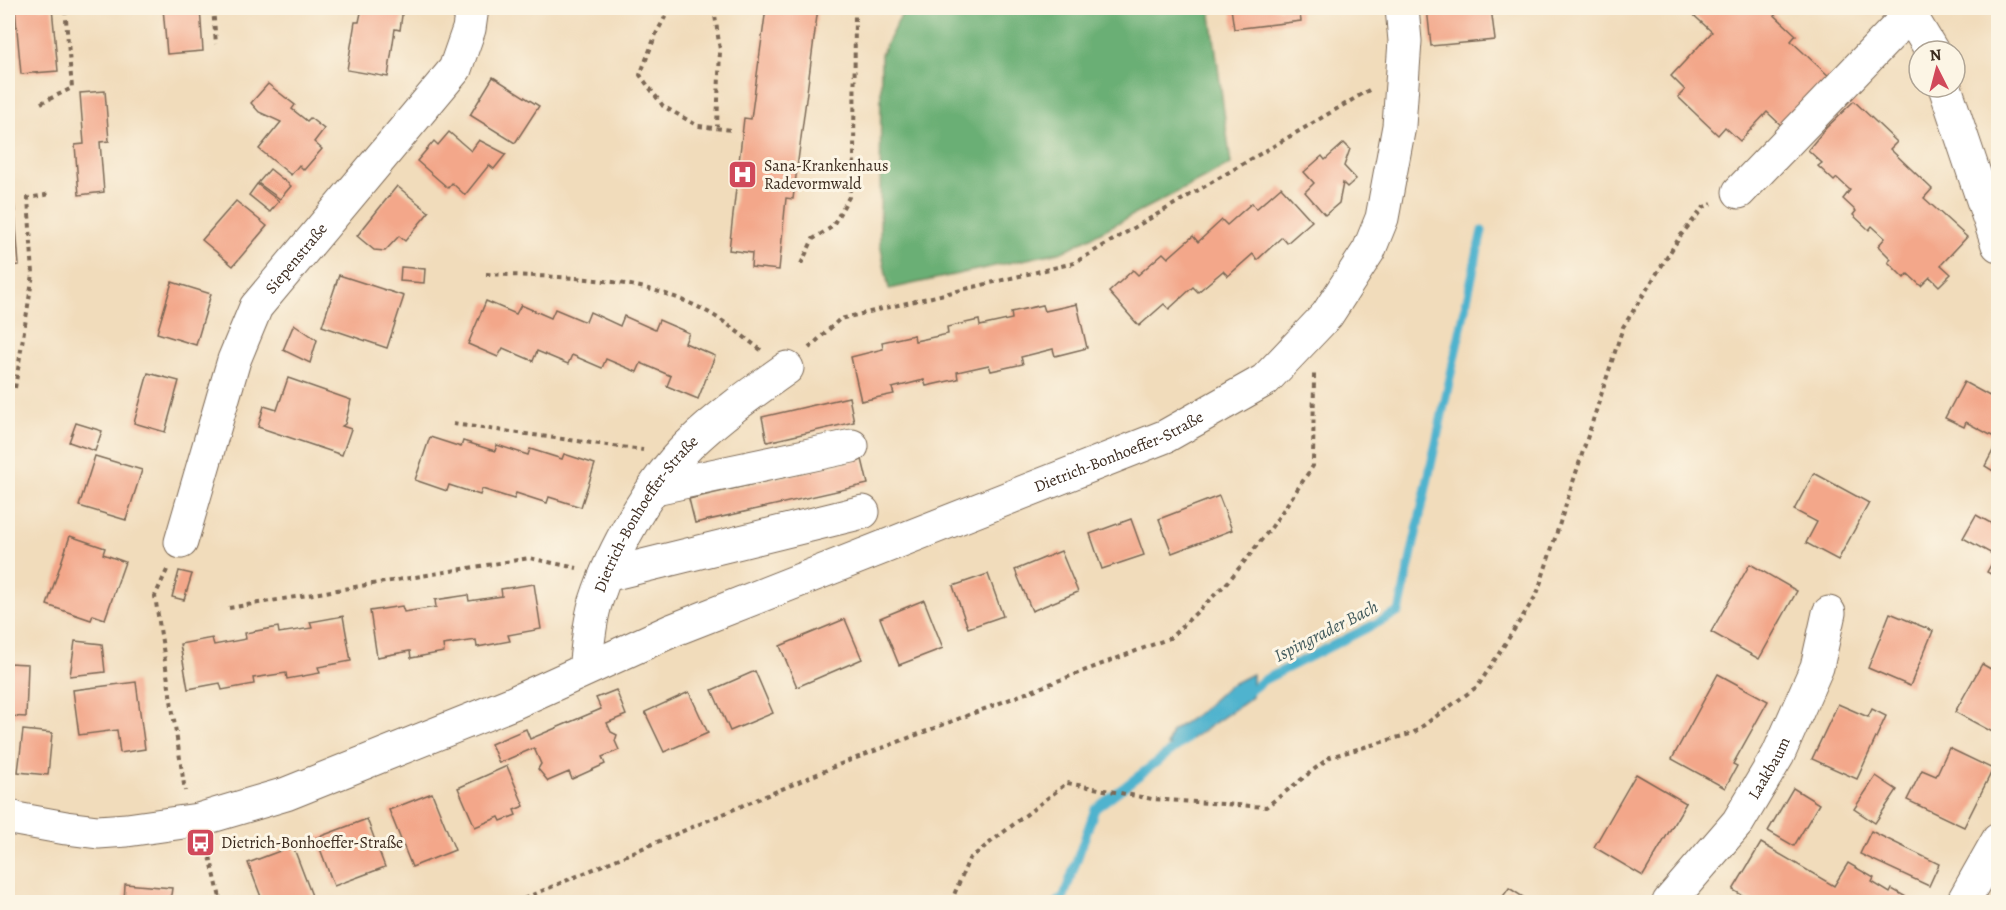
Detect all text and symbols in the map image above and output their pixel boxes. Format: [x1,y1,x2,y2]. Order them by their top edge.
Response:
north arrow [1907,39,1967,99]
text: N [1929,43,1943,67]
place label: Sana-Krankenhaus Radevormwald [764,155,888,195]
hospital icon: Sana-Krankenhaus Radevormwald [727,159,759,191]
street label: Siepenstraße [260,218,333,299]
street label: Dietrich-Bonhoeffer-Straße [1031,406,1207,498]
street label: Dietrich-Bonhoeffer-Straße [589,431,703,596]
water label: Ispingrader Bach [1270,594,1382,668]
street label: Laakbaum [1743,734,1796,804]
bus stop icon: Dietrich-Bonhoeffer-Straße [184,827,216,859]
place label: Dietrich-Bonhoeffer-Straße [221,832,403,854]

